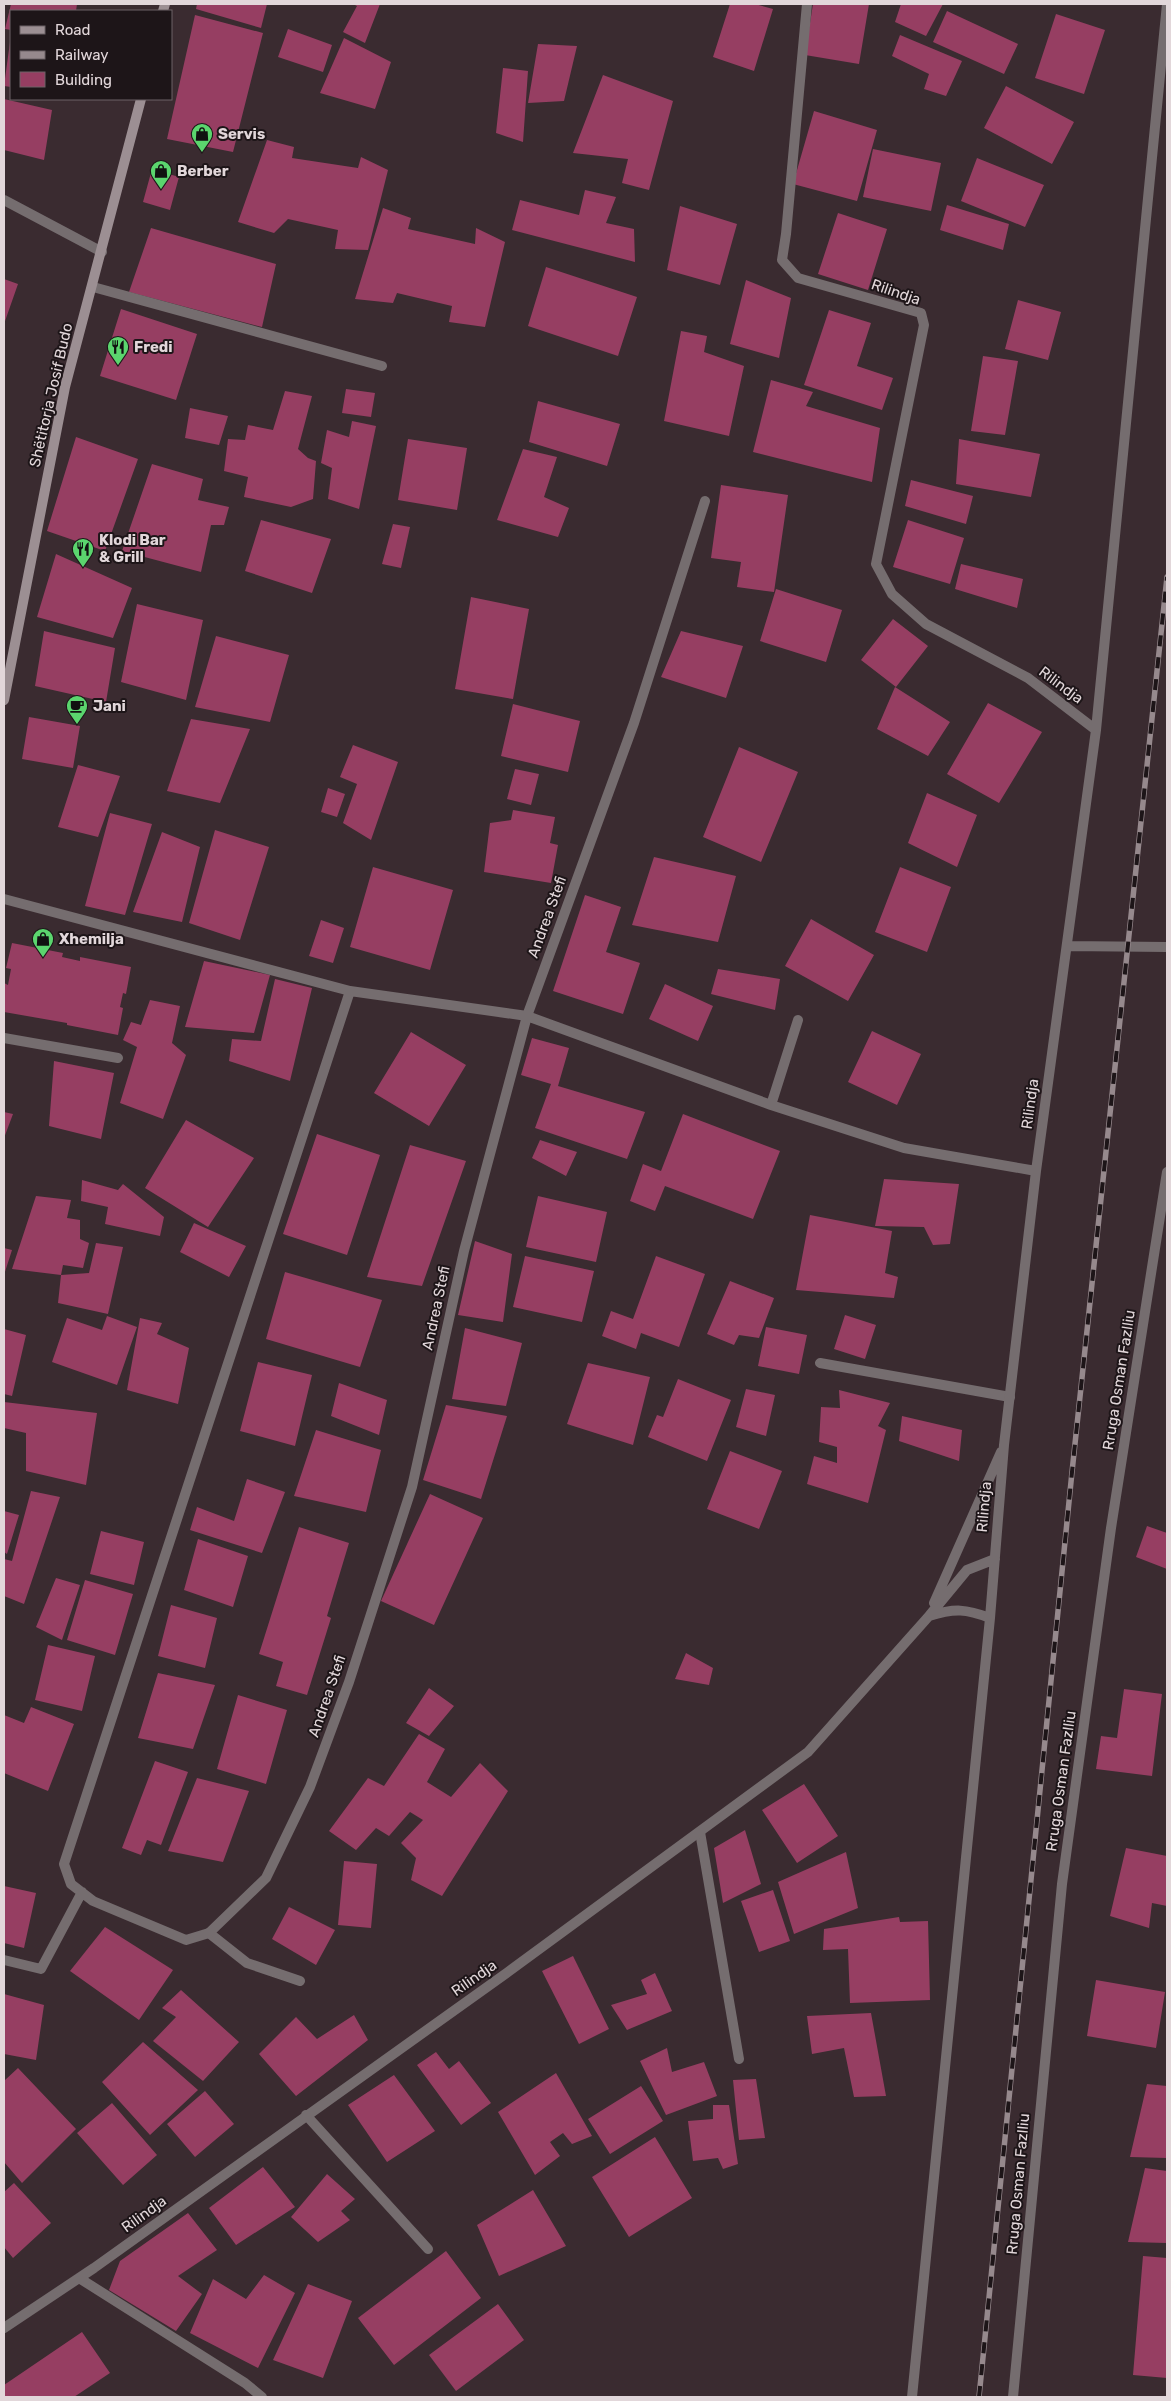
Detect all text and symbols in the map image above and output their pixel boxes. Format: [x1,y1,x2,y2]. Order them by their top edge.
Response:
legend [10,10,172,100]
text: Road [55,21,91,39]
text: Railway [55,46,109,64]
text: Building [55,71,112,89]
shop icon: Servis [190,122,214,153]
place label: Servis [218,125,265,143]
shop icon: Berber [149,159,173,190]
place label: Berber [177,162,229,180]
street label: Rilindja [869,275,923,309]
street label: Shëtitorja Josif Budo [26,321,76,469]
restaurant icon: Fredi [106,335,130,366]
place label: Fredi [134,338,173,356]
place label: Klodi Bar & Grill [99,531,166,566]
restaurant icon: Klodi Bar & Grill [71,537,95,568]
street label: Rilindja [1035,663,1087,707]
cafe icon: Jani [65,694,89,725]
place label: Jani [93,697,126,715]
street label: Andrea Stefi [524,874,570,960]
shop icon: Xhemilja [31,927,55,958]
place label: Xhemilja [59,930,124,948]
street label: Rilindja [1018,1078,1042,1130]
street label: Andrea Stefi [418,1264,454,1352]
street label: Rruga Osman Fazlliu [1099,1309,1139,1451]
street label: Rilindja [973,1481,995,1533]
street label: Andrea Stefi [305,1653,349,1739]
street label: Rruga Osman Fazlliu [1042,1710,1080,1852]
street label: Rilindja [448,1956,500,2000]
street label: Rruga Osman Fazlliu [1003,2113,1033,2255]
street label: Rilindja [118,2192,170,2236]

